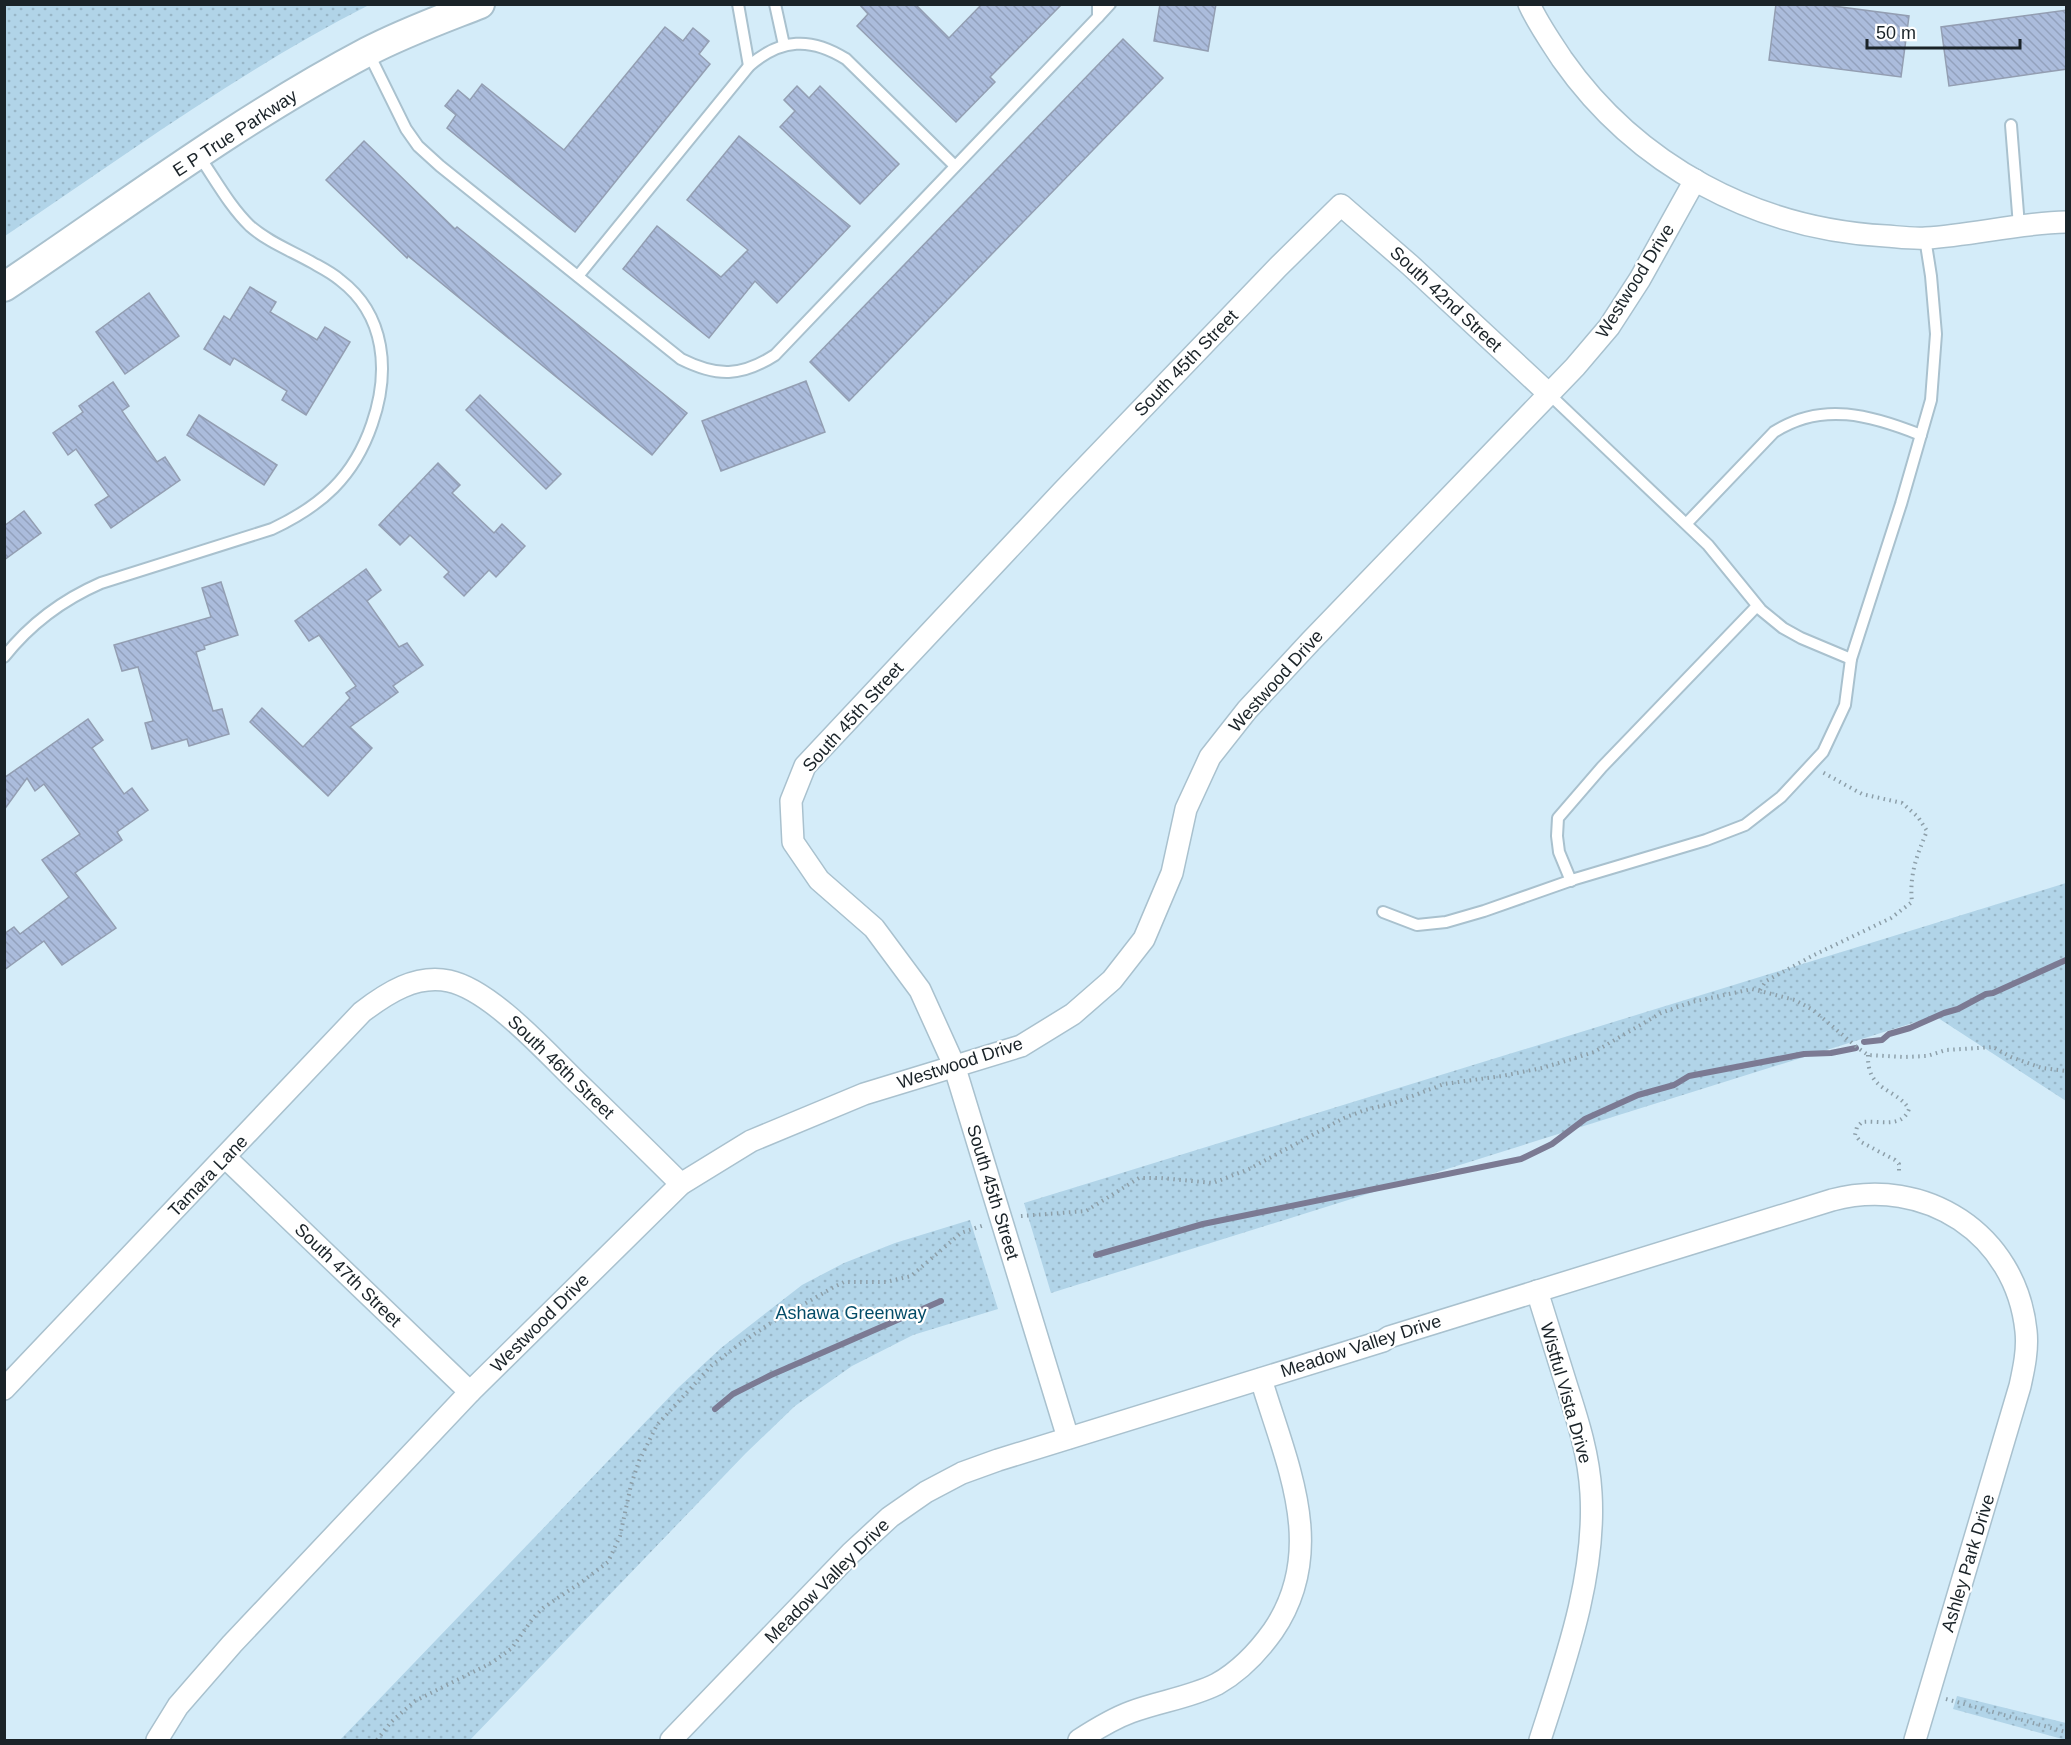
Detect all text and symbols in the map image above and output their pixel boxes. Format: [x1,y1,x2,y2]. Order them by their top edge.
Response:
scale bar [1867,12,2020,50]
text: 50 m [1876,23,1916,43]
street label: E P True Parkway [169,85,301,181]
street label: Westwood Drive [1592,220,1678,342]
street label: South 42nd Street [1386,242,1506,356]
street label: South 45th Street [1130,306,1242,420]
street label: Westwood Drive [1225,626,1327,736]
street label: South 45th Street [799,658,907,776]
street label: South 46th Street [504,1011,618,1123]
street label: Westwood Drive [895,1033,1025,1093]
street label: South 45th Street [963,1122,1023,1262]
street label: Tamara Lane [164,1131,252,1221]
street label: South 47th Street [291,1219,405,1331]
street label: Westwood Drive [487,1270,593,1376]
park label: Ashawa Greenway [775,1303,927,1323]
street label: Meadow Valley Drive [1278,1311,1444,1381]
street label: Wistful Vista Drive [1536,1320,1596,1466]
street label: Ashley Park Drive [1938,1492,1998,1634]
street label: Meadow Valley Drive [761,1515,893,1647]

